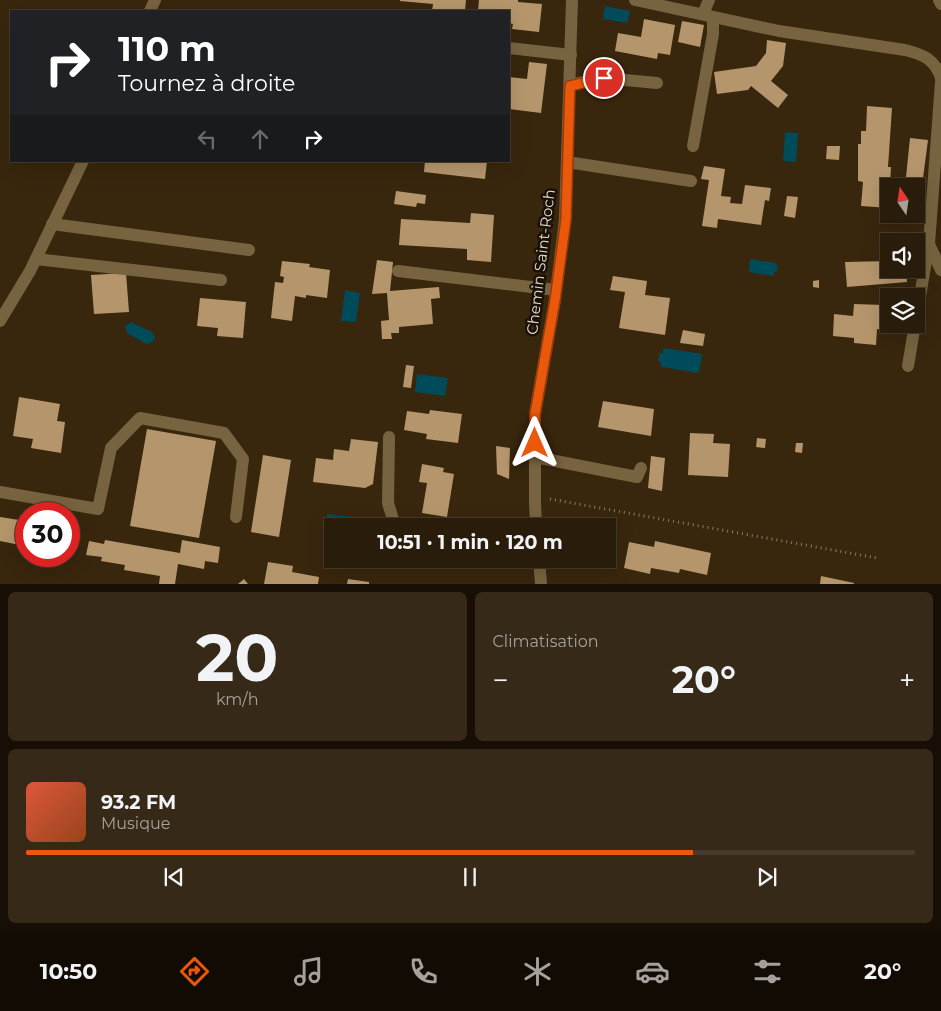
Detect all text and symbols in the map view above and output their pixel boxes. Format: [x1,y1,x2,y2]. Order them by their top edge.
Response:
text: 110 m [118,27,216,70]
icon: right [35,30,100,95]
pin [583,57,625,99]
icon: arrive [590,64,618,92]
text: Tournez à droite [118,70,295,97]
icon: left [193,125,221,153]
icon: ahead [246,125,274,153]
icon: right [299,125,327,153]
north arrow [880,178,925,222]
map controls [880,178,925,333]
street label: Chemin Saint-Roch [522,188,559,336]
button: sound [880,233,925,278]
button: layers [880,288,925,333]
position arrow [508,416,560,468]
speed limit sign: 30 [15,502,80,567]
text: 10:51 · 1 min · 120 m [377,531,563,554]
text: 20 [196,618,279,697]
text: Climatisation [493,632,599,651]
text: 20° [672,656,736,703]
text: − [493,663,509,697]
text: + [899,663,915,697]
text: km/h [216,690,259,709]
text: 93.2 FM [101,791,176,814]
text: Musique [101,814,170,833]
icon: previous [160,863,188,891]
icon: pause [456,863,484,891]
icon: next [753,863,781,891]
icon: directions [177,954,212,989]
icon: music [291,954,326,989]
icon: phone [406,954,441,989]
icon: climate [520,954,555,989]
icon: car [635,954,670,989]
icon: filters [750,954,785,989]
text: 10:50 [40,958,97,985]
text: 20° [864,958,901,985]

